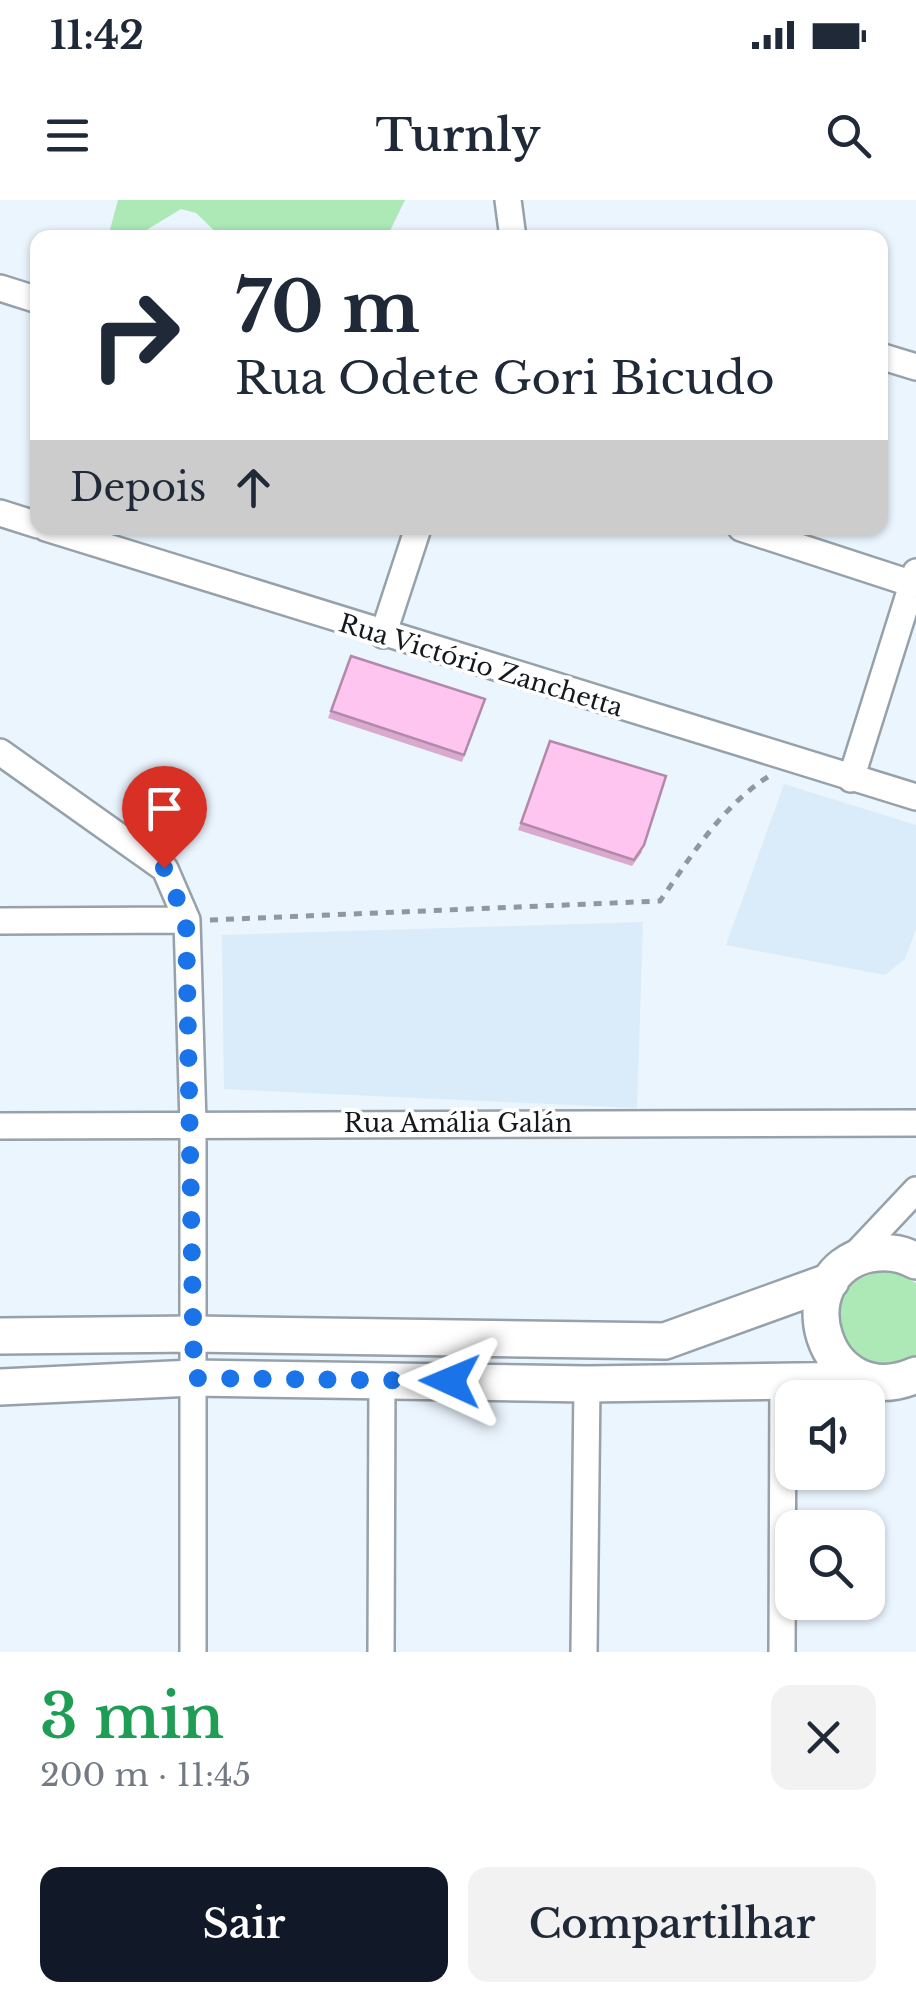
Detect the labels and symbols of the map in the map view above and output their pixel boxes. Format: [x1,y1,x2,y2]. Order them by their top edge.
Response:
street label: Rua Victório Zanchetta [335,607,627,724]
pin [122,766,207,869]
street label: Rua Amália Galán [344,1108,572,1139]
position arrow [398,1329,502,1433]

